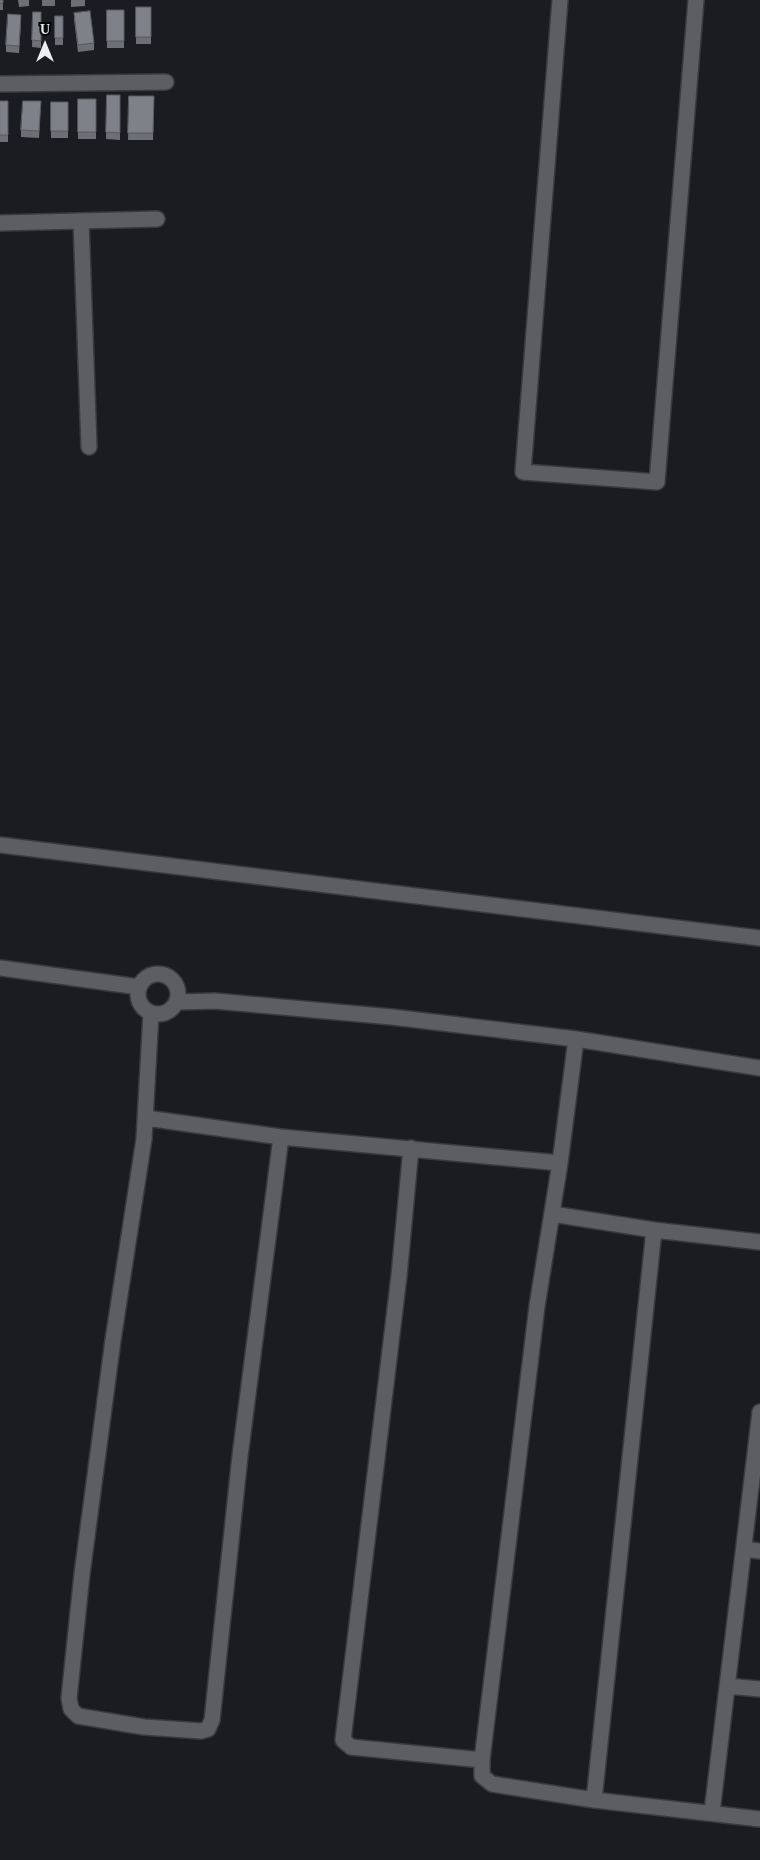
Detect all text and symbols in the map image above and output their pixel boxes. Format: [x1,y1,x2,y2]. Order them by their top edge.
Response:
north arrow [20,20,70,70]
text: U [40,22,50,37]

